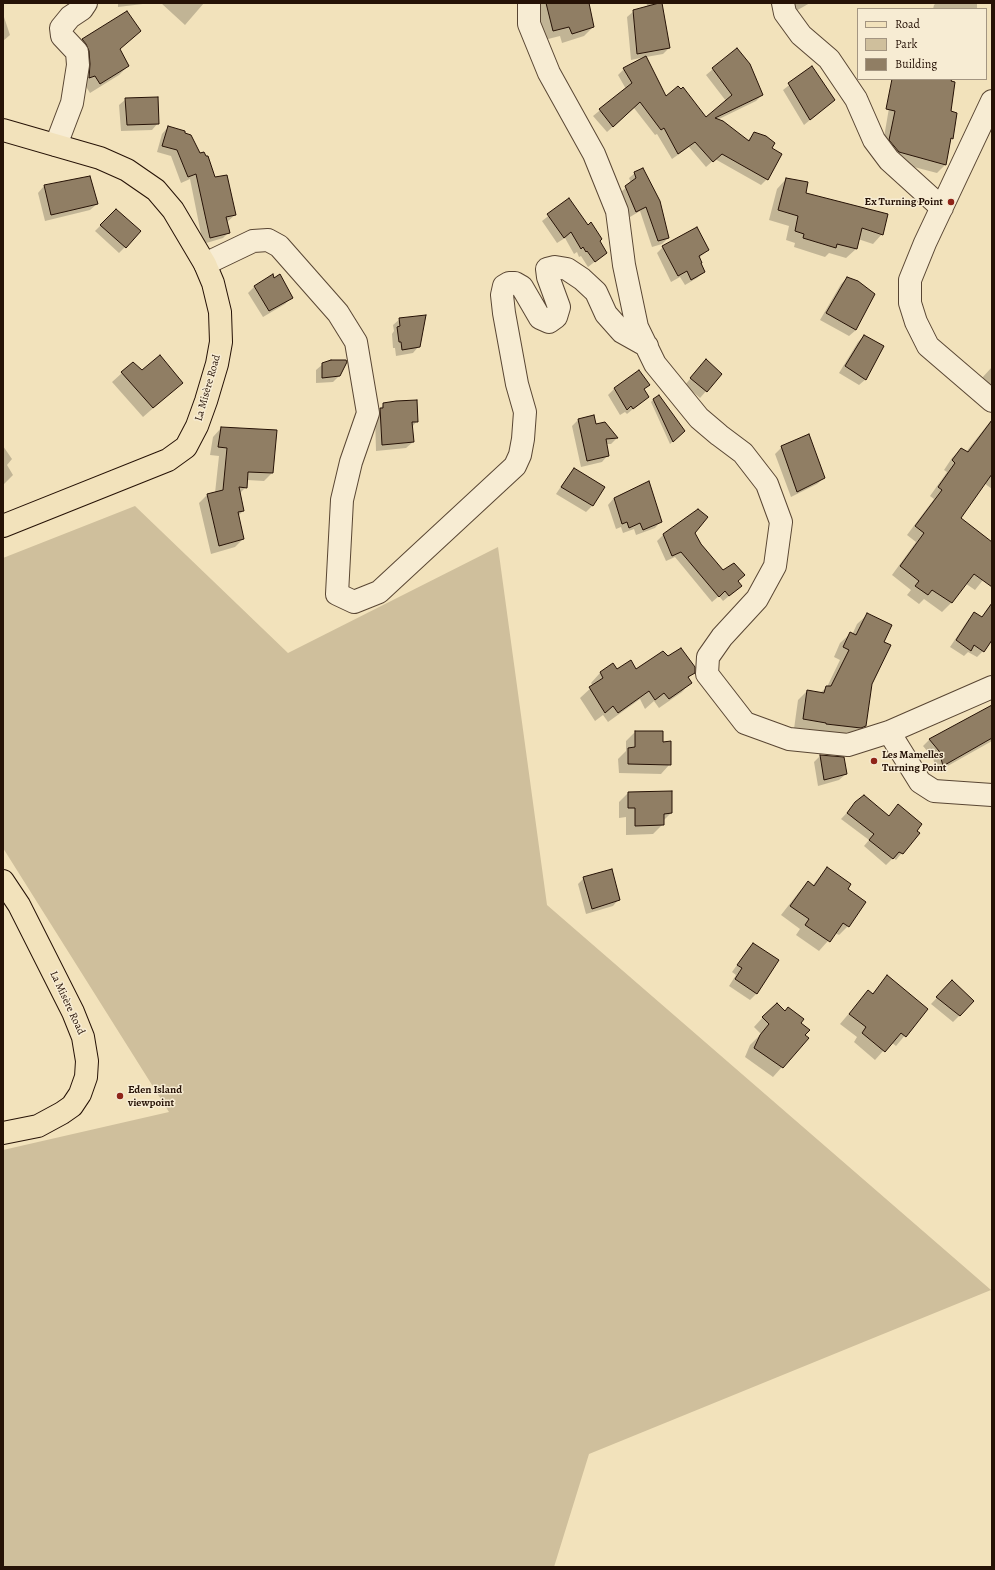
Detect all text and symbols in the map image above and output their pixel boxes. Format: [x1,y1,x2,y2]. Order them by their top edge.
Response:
legend [857,8,987,80]
text: Road [895,16,920,32]
text: Park [895,36,918,52]
text: Building [895,56,937,72]
place label: Ex Turning Point [865,195,943,209]
marker: Ex Turning Point [946,197,956,207]
street label: La Misère Road [192,353,224,423]
place label: Les Mamelles Turning Point [882,748,946,774]
marker: Les Mamelles Turning Point [869,756,879,766]
street label: La Misère Road [47,969,87,1037]
place label: Eden Island viewpoint [128,1083,182,1109]
marker: Eden Island viewpoint [115,1091,125,1101]

